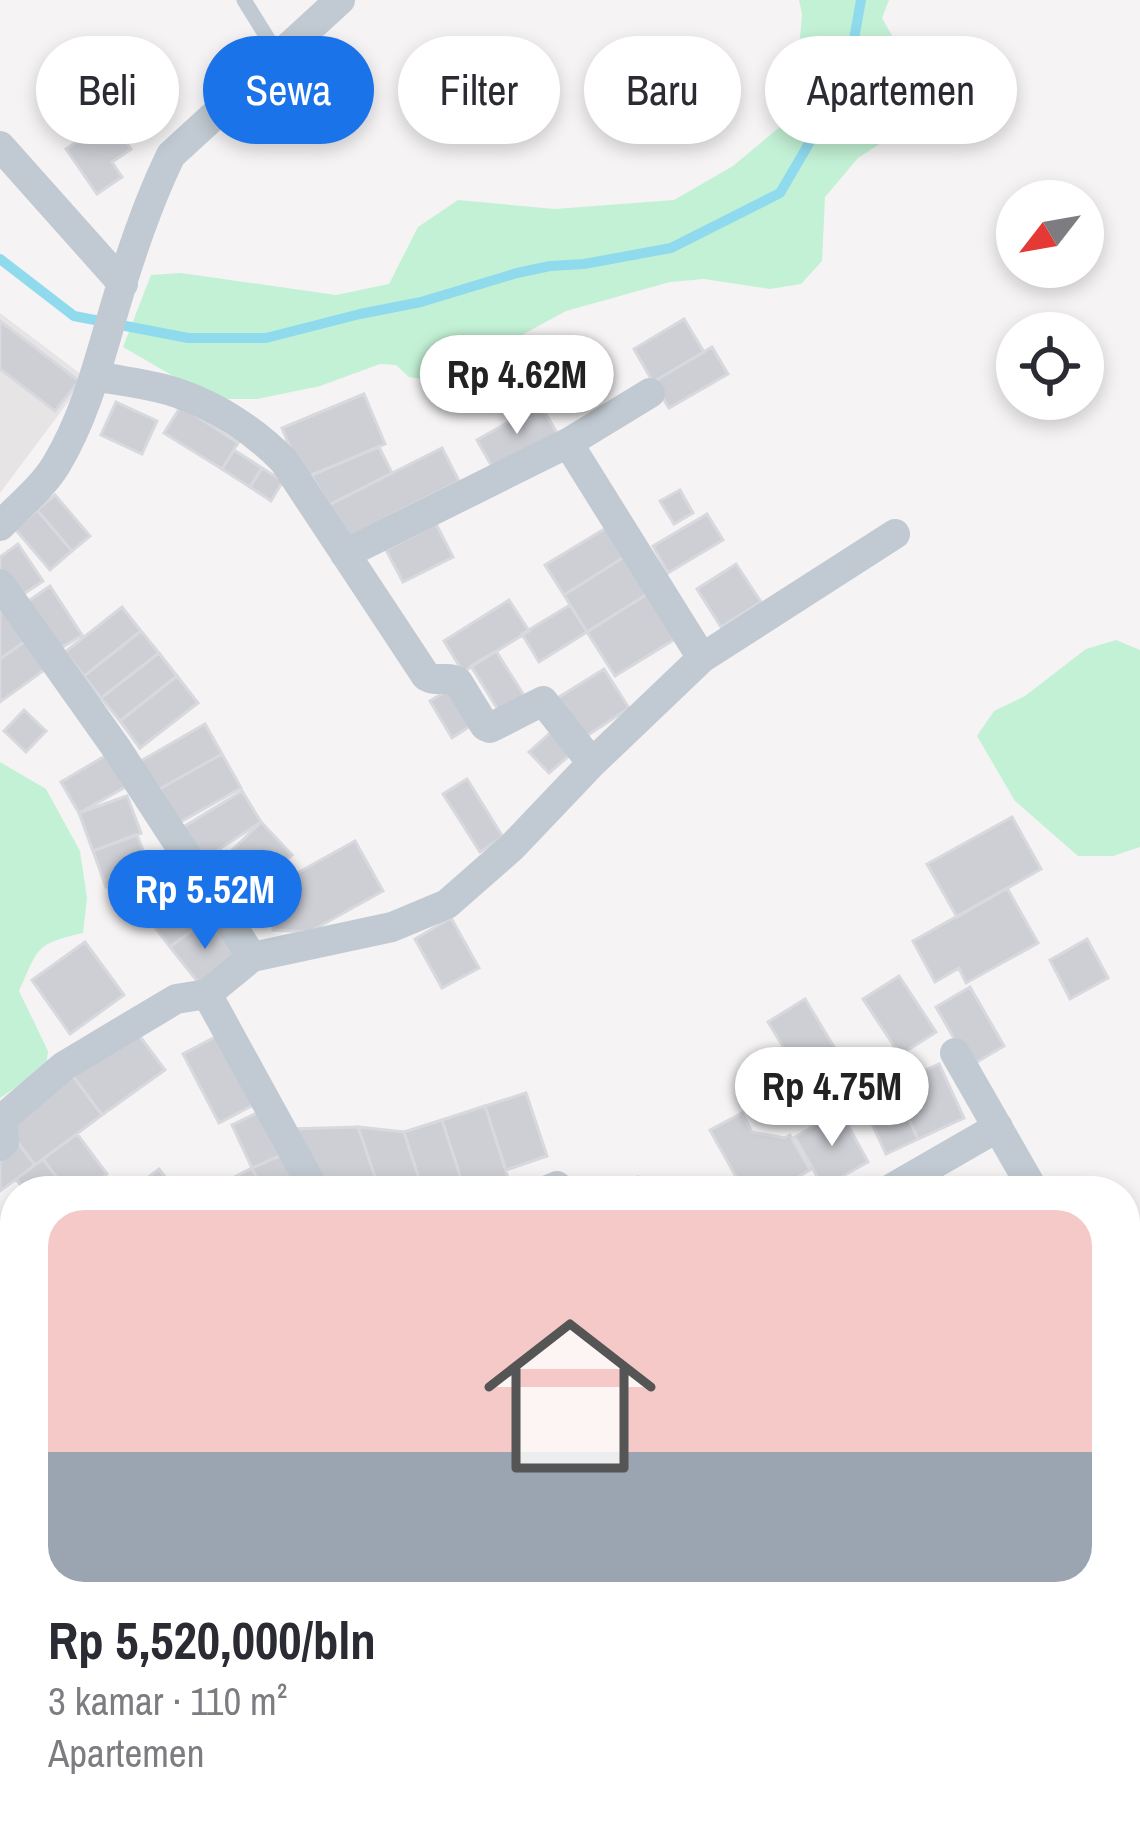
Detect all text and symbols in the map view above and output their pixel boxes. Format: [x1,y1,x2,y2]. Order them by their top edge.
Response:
chip: Beli [36,36,179,144]
chip: Sewa [203,36,374,144]
chip: Filter [398,36,560,144]
chip: Baru [584,36,741,144]
chip: Apartemen [765,36,1017,144]
north arrow [996,180,1104,288]
map controls [996,180,1104,420]
button: locate [996,312,1104,420]
pin: Rp 4.62M [393,335,641,437]
text: Rp 4.62M [447,348,587,400]
pin: Rp 5.52M [81,850,329,952]
text: Rp 5.52M [135,863,275,915]
pin: Rp 4.75M [708,1047,956,1149]
text: Rp 4.75M [762,1060,902,1112]
icon: home [462,1288,678,1504]
text: Rp 5,520,000/bln [48,1606,376,1675]
text: 3 kamar · 110 m² [48,1675,287,1727]
text: Apartemen [48,1727,204,1779]

